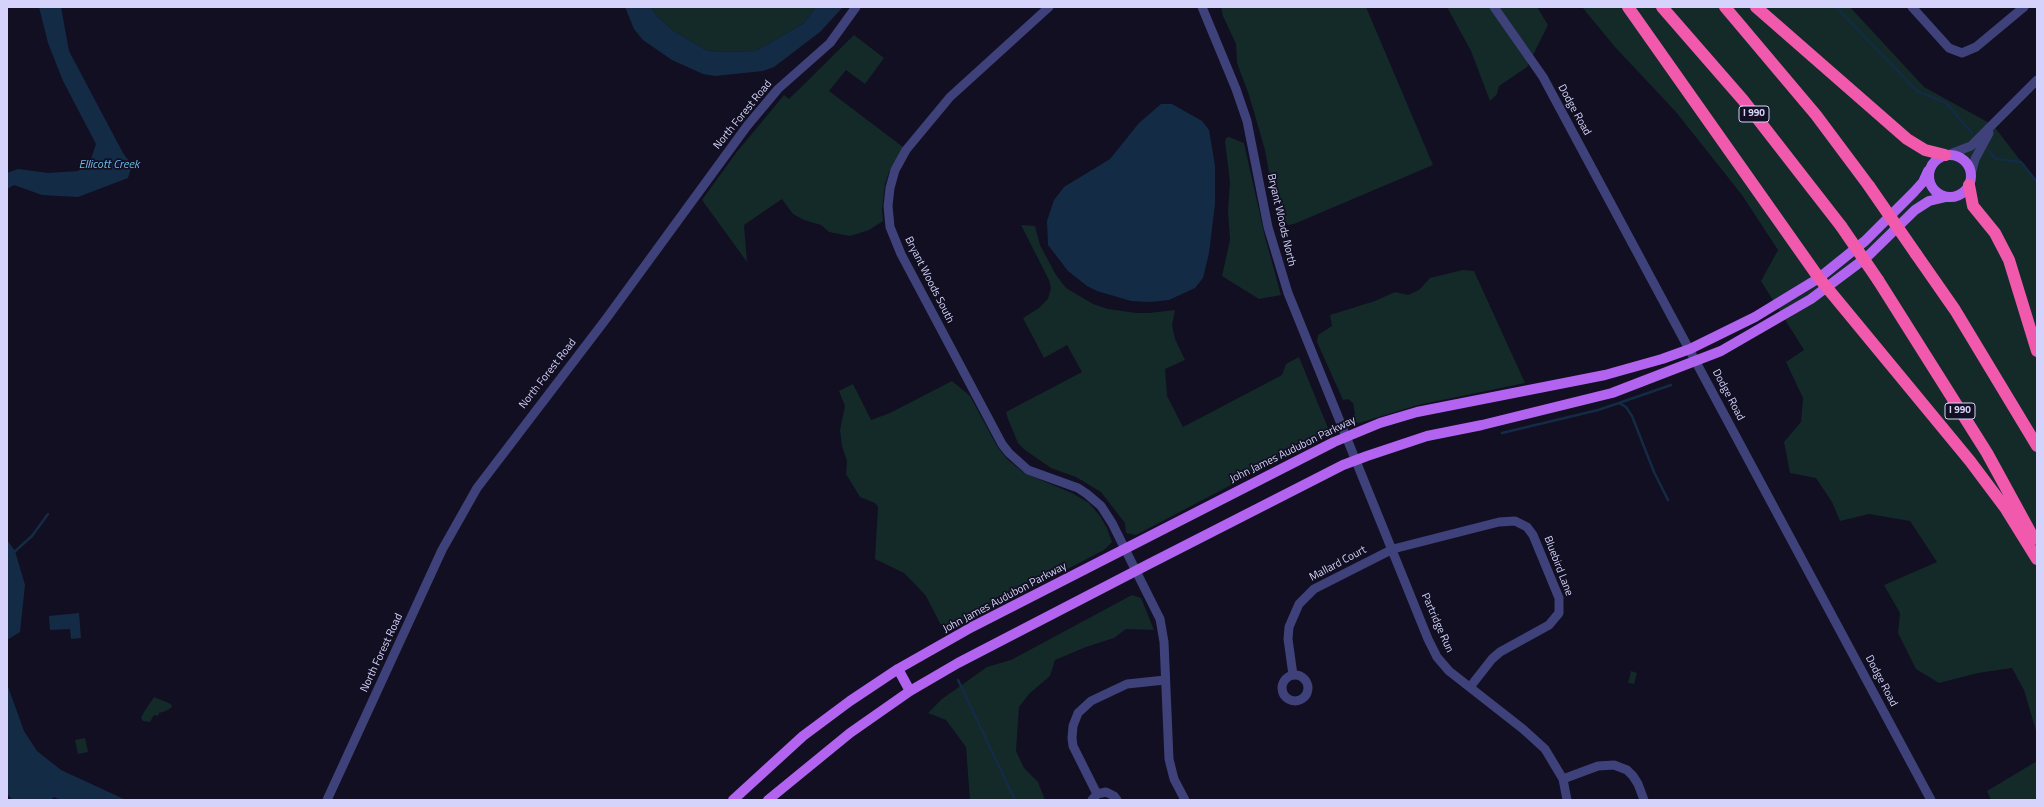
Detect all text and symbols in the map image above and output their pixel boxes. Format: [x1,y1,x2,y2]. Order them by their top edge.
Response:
street label: North Forest Road [711,78,775,152]
street label: Dodge Road [1555,82,1593,138]
road number: I 990 [1739,106,1769,122]
water label: Ellicott Creek [79,158,139,172]
street label: Bryant Woods North [1264,172,1298,268]
street label: Bryant Woods South [901,235,957,325]
street label: North Forest Road [517,336,579,412]
street label: Dodge Road [1709,367,1747,423]
road number: I 990 [1945,403,1975,419]
street label: John James Audubon Parkway [1228,414,1358,486]
street label: Bluebird Lane [1541,534,1575,598]
street label: Mallard Court [1307,544,1369,584]
street label: John James Audubon Parkway [941,560,1069,636]
street label: Partridge Run [1418,591,1456,655]
street label: North Forest Road [358,612,406,694]
street label: Dodge Road [1862,653,1900,709]

